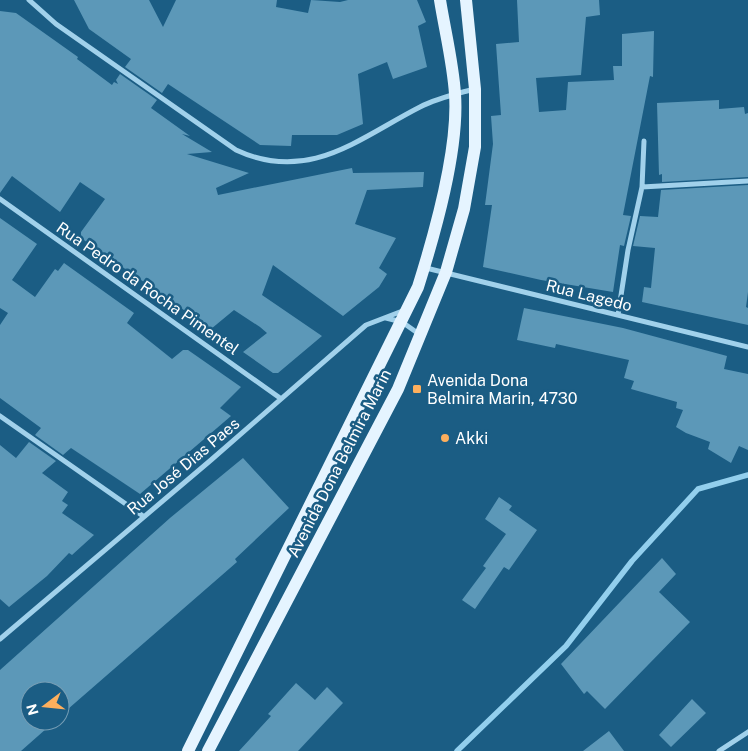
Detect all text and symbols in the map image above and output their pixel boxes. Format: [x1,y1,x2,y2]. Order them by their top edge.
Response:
street label: Rua Pedro da Rocha Pimentel [53,218,243,359]
street label: Rua Lagedo [544,276,634,315]
street label: Avenida Dona Belmira Marin [284,366,395,561]
place label: Avenida Dona Belmira Marin, 4730 [427,371,578,408]
marker: Avenida Dona Belmira Marin, 4730 [411,383,423,395]
street label: Rua José Dias Paes [123,414,243,519]
place label: Akki [455,429,488,448]
marker: Akki [439,432,451,444]
north arrow [20,681,70,731]
text: N [23,702,42,717]

